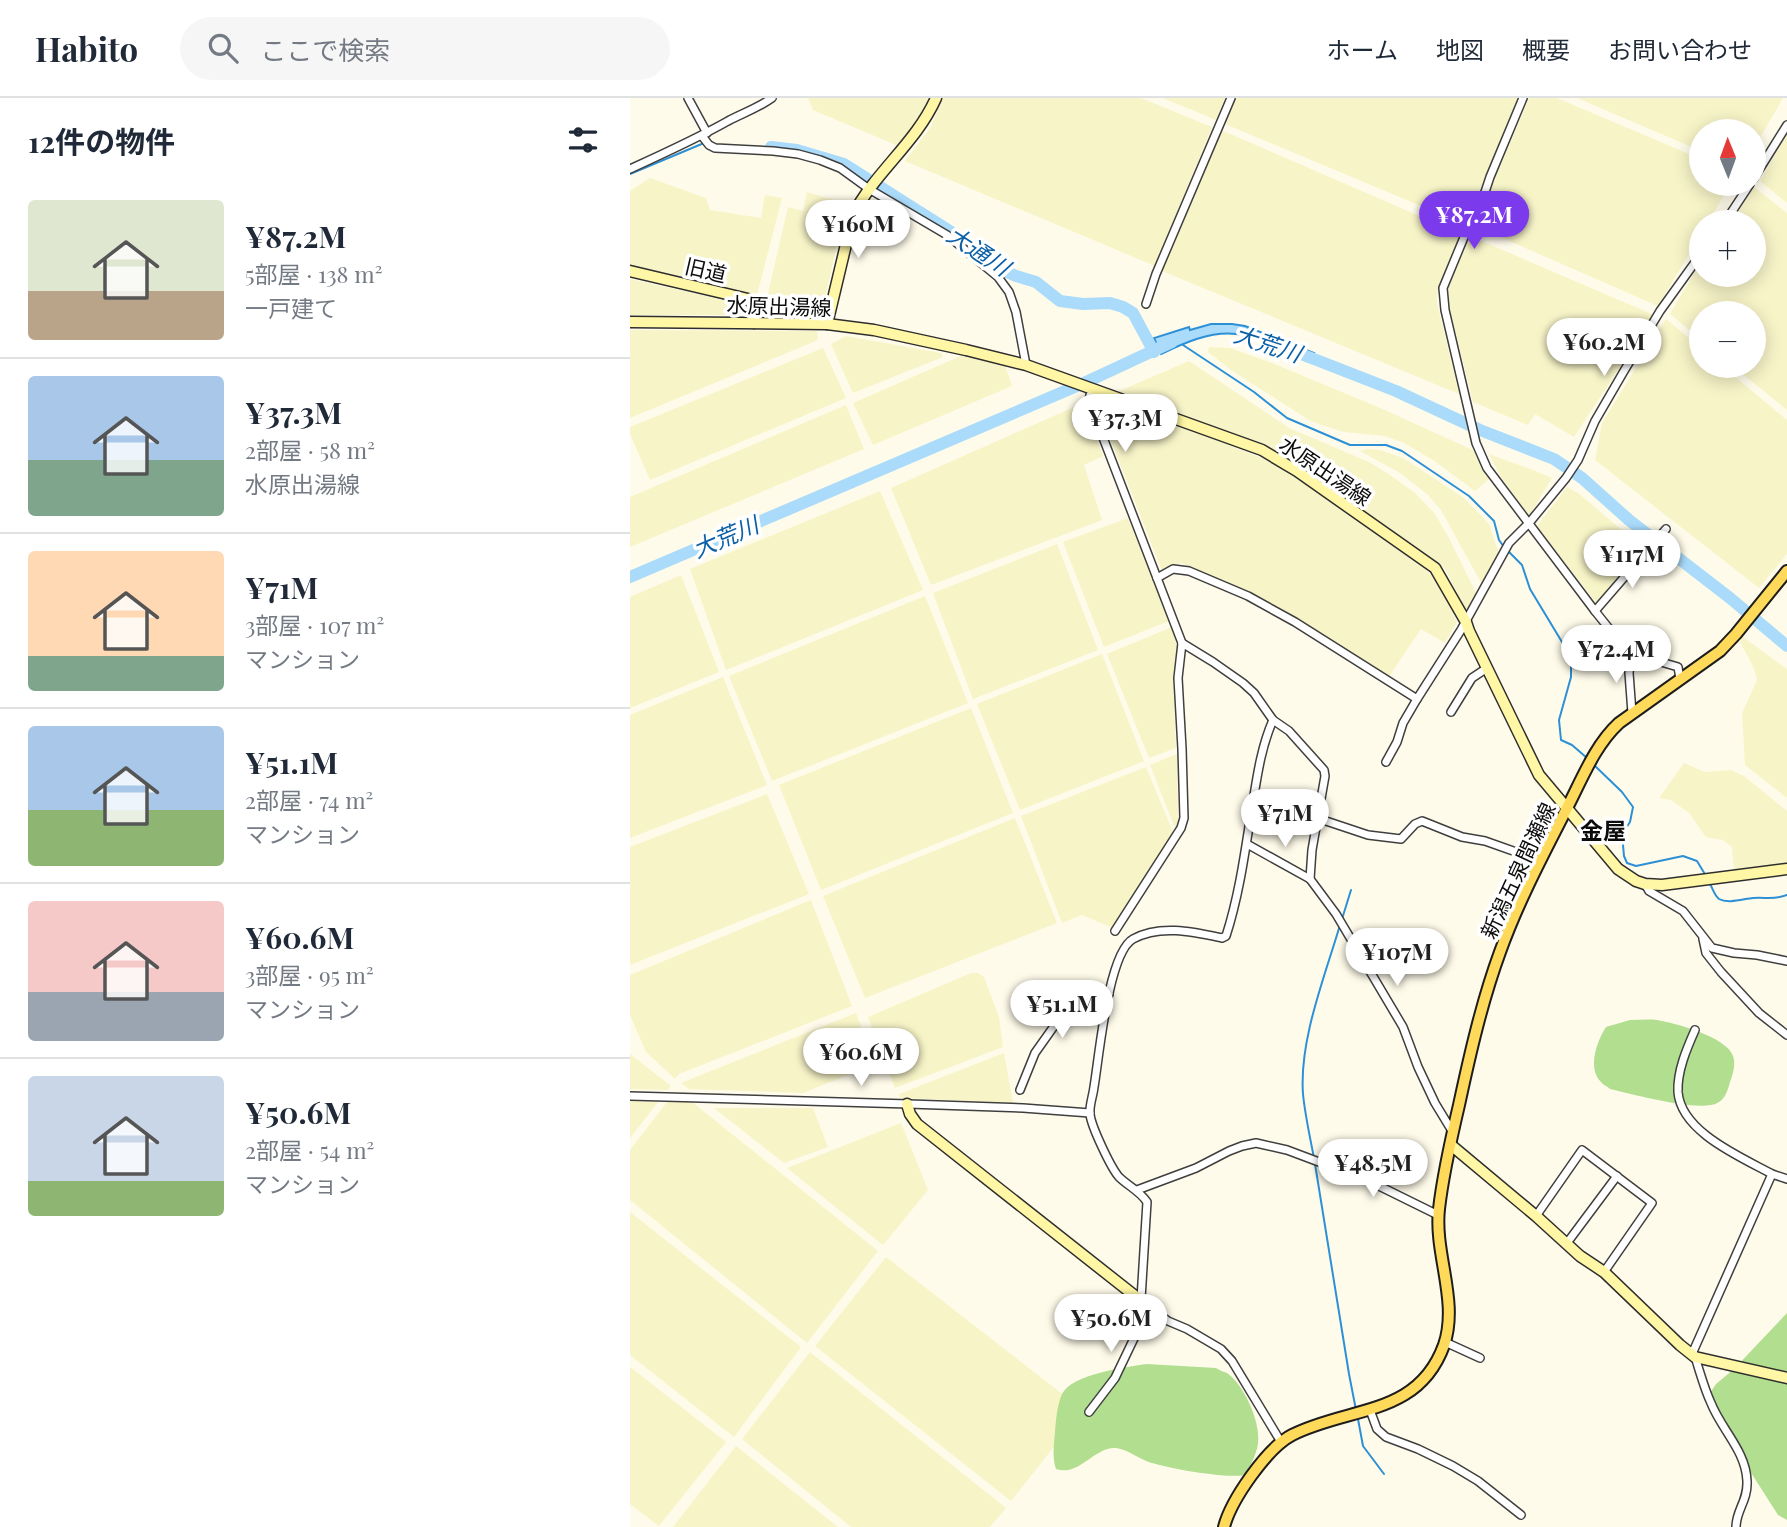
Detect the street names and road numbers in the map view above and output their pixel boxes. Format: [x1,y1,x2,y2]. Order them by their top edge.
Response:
street label: 旧道 [682,251,730,287]
street label: 水原出湯線 [726,289,832,321]
street label: 水原出湯線 [1275,429,1377,511]
street label: 新潟五泉間瀬線 [1473,797,1561,943]

